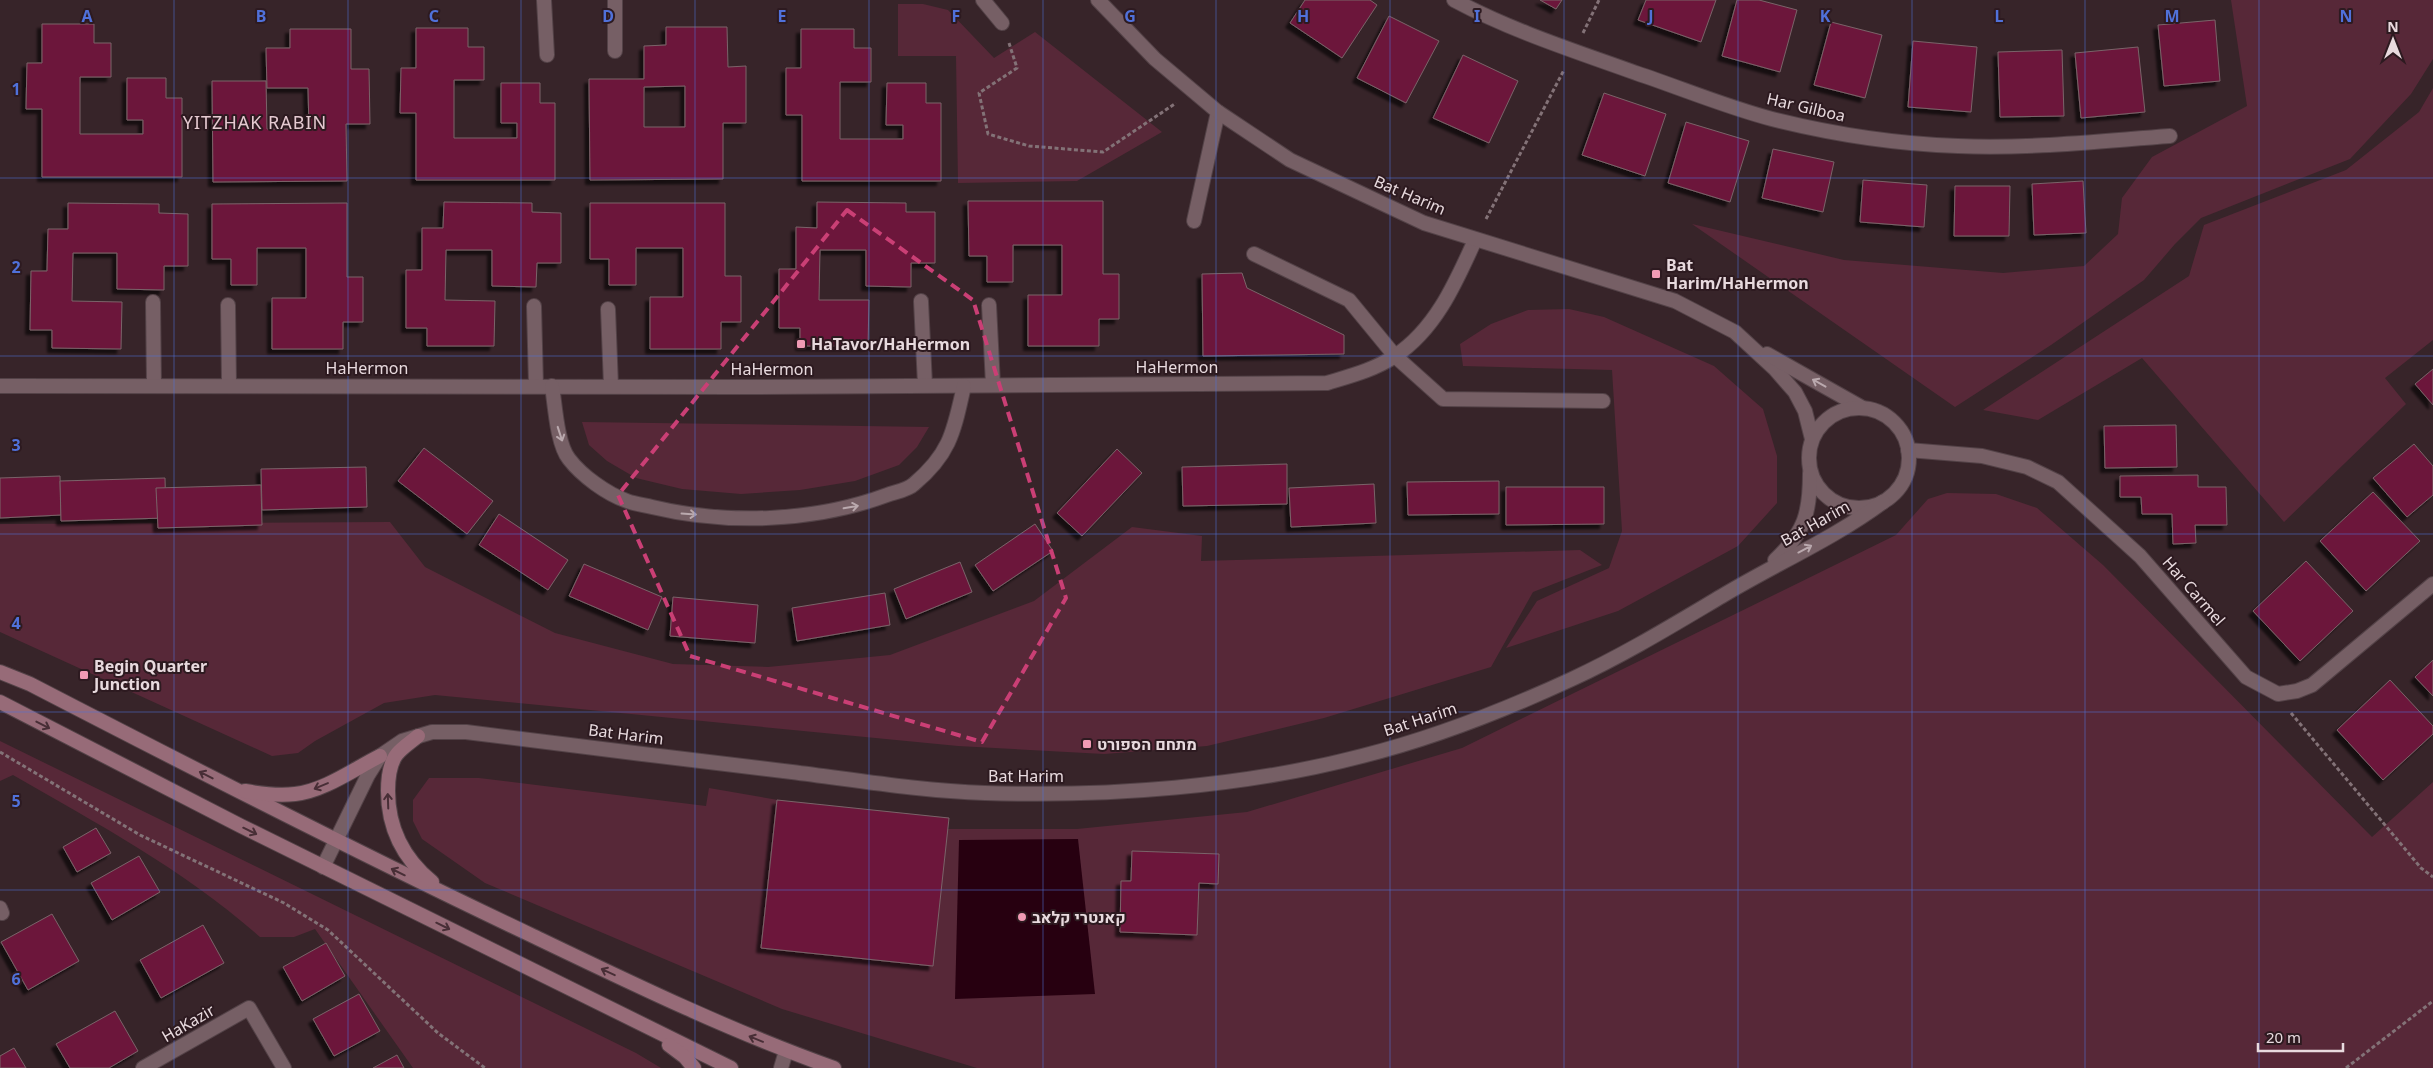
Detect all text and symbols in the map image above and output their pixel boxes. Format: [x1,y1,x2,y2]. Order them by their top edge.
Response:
text: A [81,5,93,27]
text: B [256,5,266,27]
text: C [429,5,439,27]
text: D [602,5,614,27]
text: E [778,5,787,27]
text: F [952,5,960,27]
text: G [1124,5,1136,27]
text: H [1297,5,1309,27]
text: I [1474,5,1480,27]
text: J [1646,5,1654,27]
text: K [1820,5,1831,27]
text: L [1995,5,2004,27]
text: M [2164,5,2180,27]
text: N [2339,5,2353,27]
north arrow [2368,15,2418,65]
text: N [2387,17,2399,36]
text: 1 [11,78,21,100]
street label: Har Gilboa [1765,87,1847,127]
district label: YITZHAK RABIN [183,110,327,134]
street label: Bat Harim [1371,170,1449,220]
place label: Bat Harim/HaHermon [1666,254,1809,294]
text: 2 [11,256,21,278]
marker: Bat Harim/HaHermon [1650,268,1662,280]
place label: HaTavor/HaHermon [811,333,970,355]
marker: HaTavor/HaHermon [795,338,807,350]
street label: HaHermon [1136,356,1218,378]
street label: HaHermon [326,357,408,379]
street label: HaHermon [731,358,813,380]
one-way arrow [1812,378,1826,388]
one-way arrow [556,426,565,442]
text: 3 [11,434,21,456]
street label: Bat Harim [1776,495,1854,551]
one-way arrow [842,501,858,511]
one-way arrow [681,510,697,519]
one-way arrow [1797,544,1812,554]
street label: Har Carmel [2158,552,2230,630]
text: 4 [11,612,21,634]
place label: Begin Quarter Junction [92,655,207,695]
marker: Begin Quarter Junction [78,669,90,681]
street label: Bat Harim [1381,697,1459,741]
street label: Bat Harim [587,718,665,750]
one-way arrow [36,720,51,730]
place label: מתחם הספורט [1097,733,1197,755]
marker: מתחם הספורט [1081,738,1093,750]
street label: Bat Harim [988,765,1064,787]
one-way arrow [199,770,214,779]
one-way arrow [314,781,329,791]
text: 5 [11,790,21,812]
one-way arrow [383,793,393,810]
one-way arrow [242,827,257,836]
one-way arrow [391,867,406,876]
place label: קאנטרי קלאב [1032,906,1126,928]
marker: קאנטרי קלאב [1016,911,1028,923]
one-way arrow [435,922,450,931]
one-way arrow [601,967,616,976]
text: 6 [11,968,21,990]
street label: HaKazir [157,999,219,1047]
scale bar [2258,1020,2343,1052]
text: 20 m [2266,1027,2301,1047]
one-way arrow [749,1034,764,1043]

